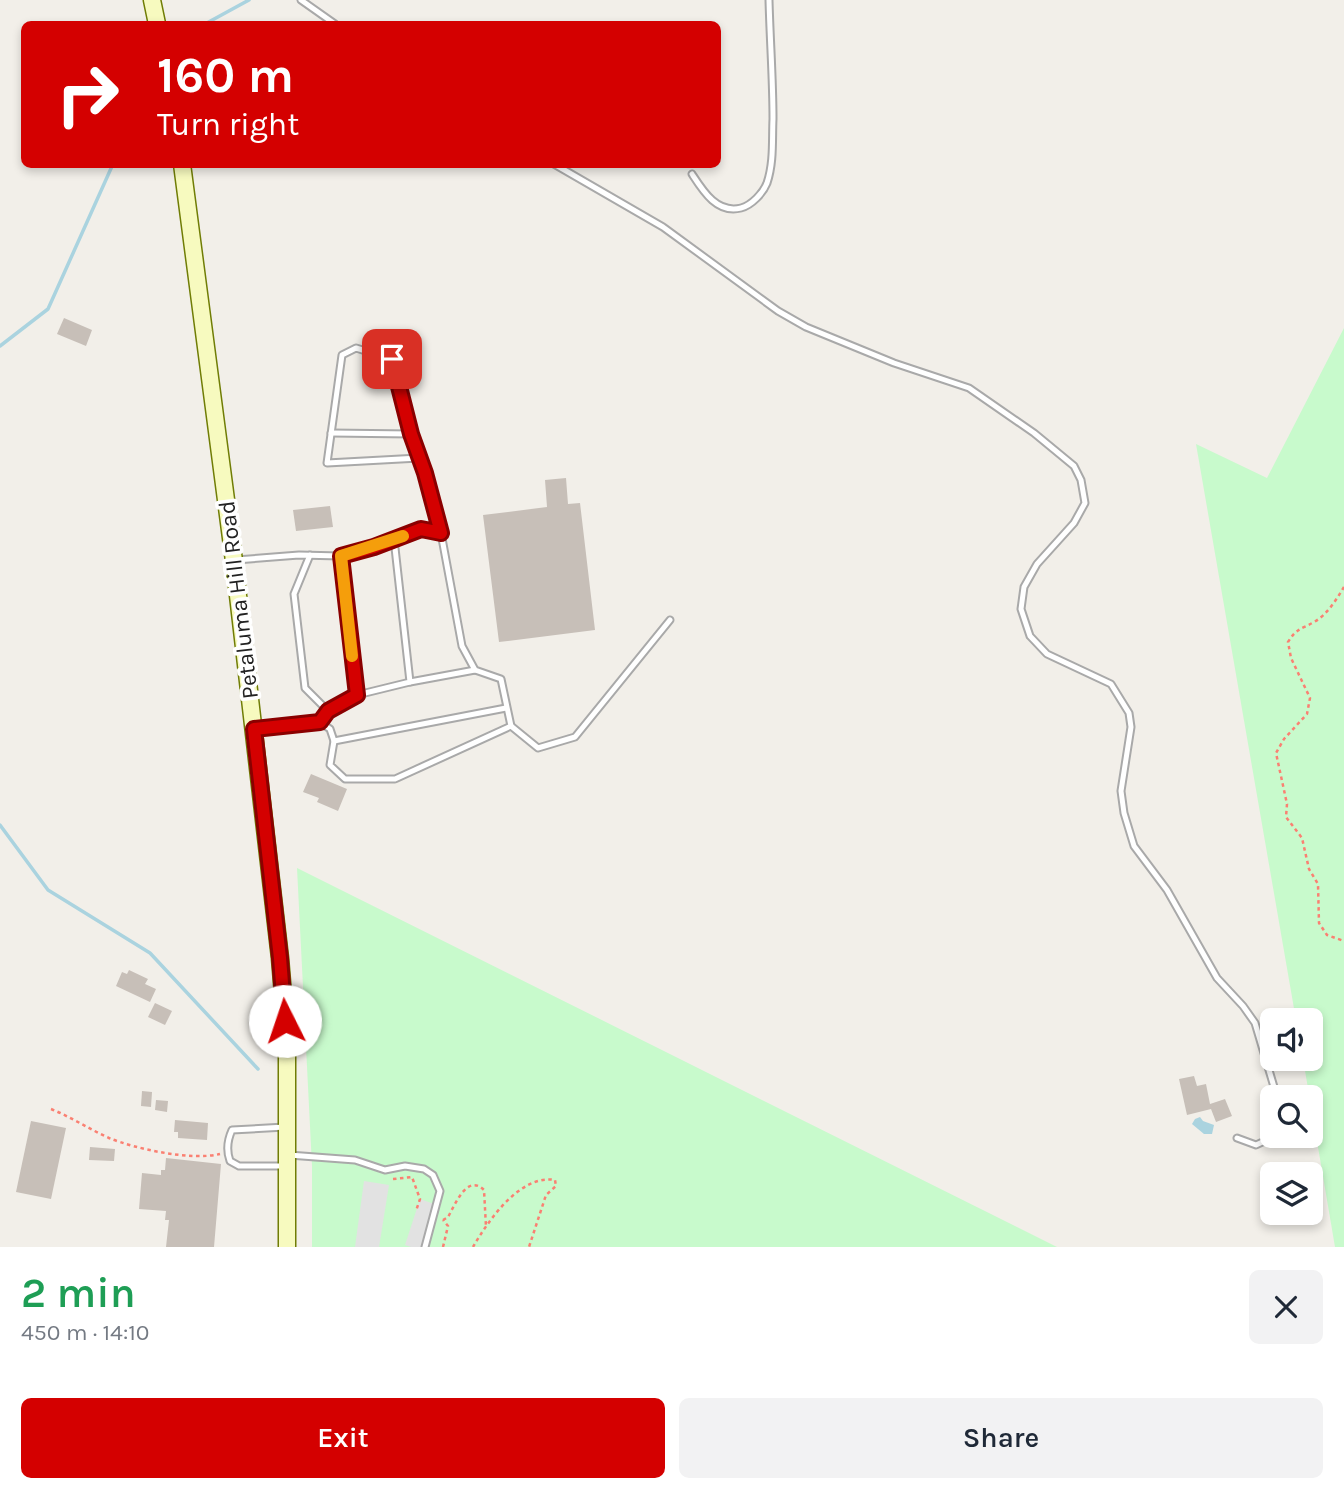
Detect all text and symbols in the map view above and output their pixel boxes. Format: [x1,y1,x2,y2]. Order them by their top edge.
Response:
text: 160 m [157,47,294,104]
icon: right [42,49,133,140]
text: Turn right [157,106,299,143]
pin [362,329,422,389]
icon: arrive [373,340,411,378]
street label: Petaluma Hill Road [213,499,264,701]
position arrow [248,984,322,1058]
map controls [1260,1008,1323,1225]
button: sound [1260,1008,1323,1071]
button: search [1260,1085,1323,1148]
button: layers [1260,1162,1323,1225]
text: 2 min [21,1268,136,1318]
button: close [1249,1270,1323,1344]
text: 450 m · 14:10 [21,1319,150,1346]
button: Exit [21,1398,665,1478]
button: Share [679,1398,1323,1478]

